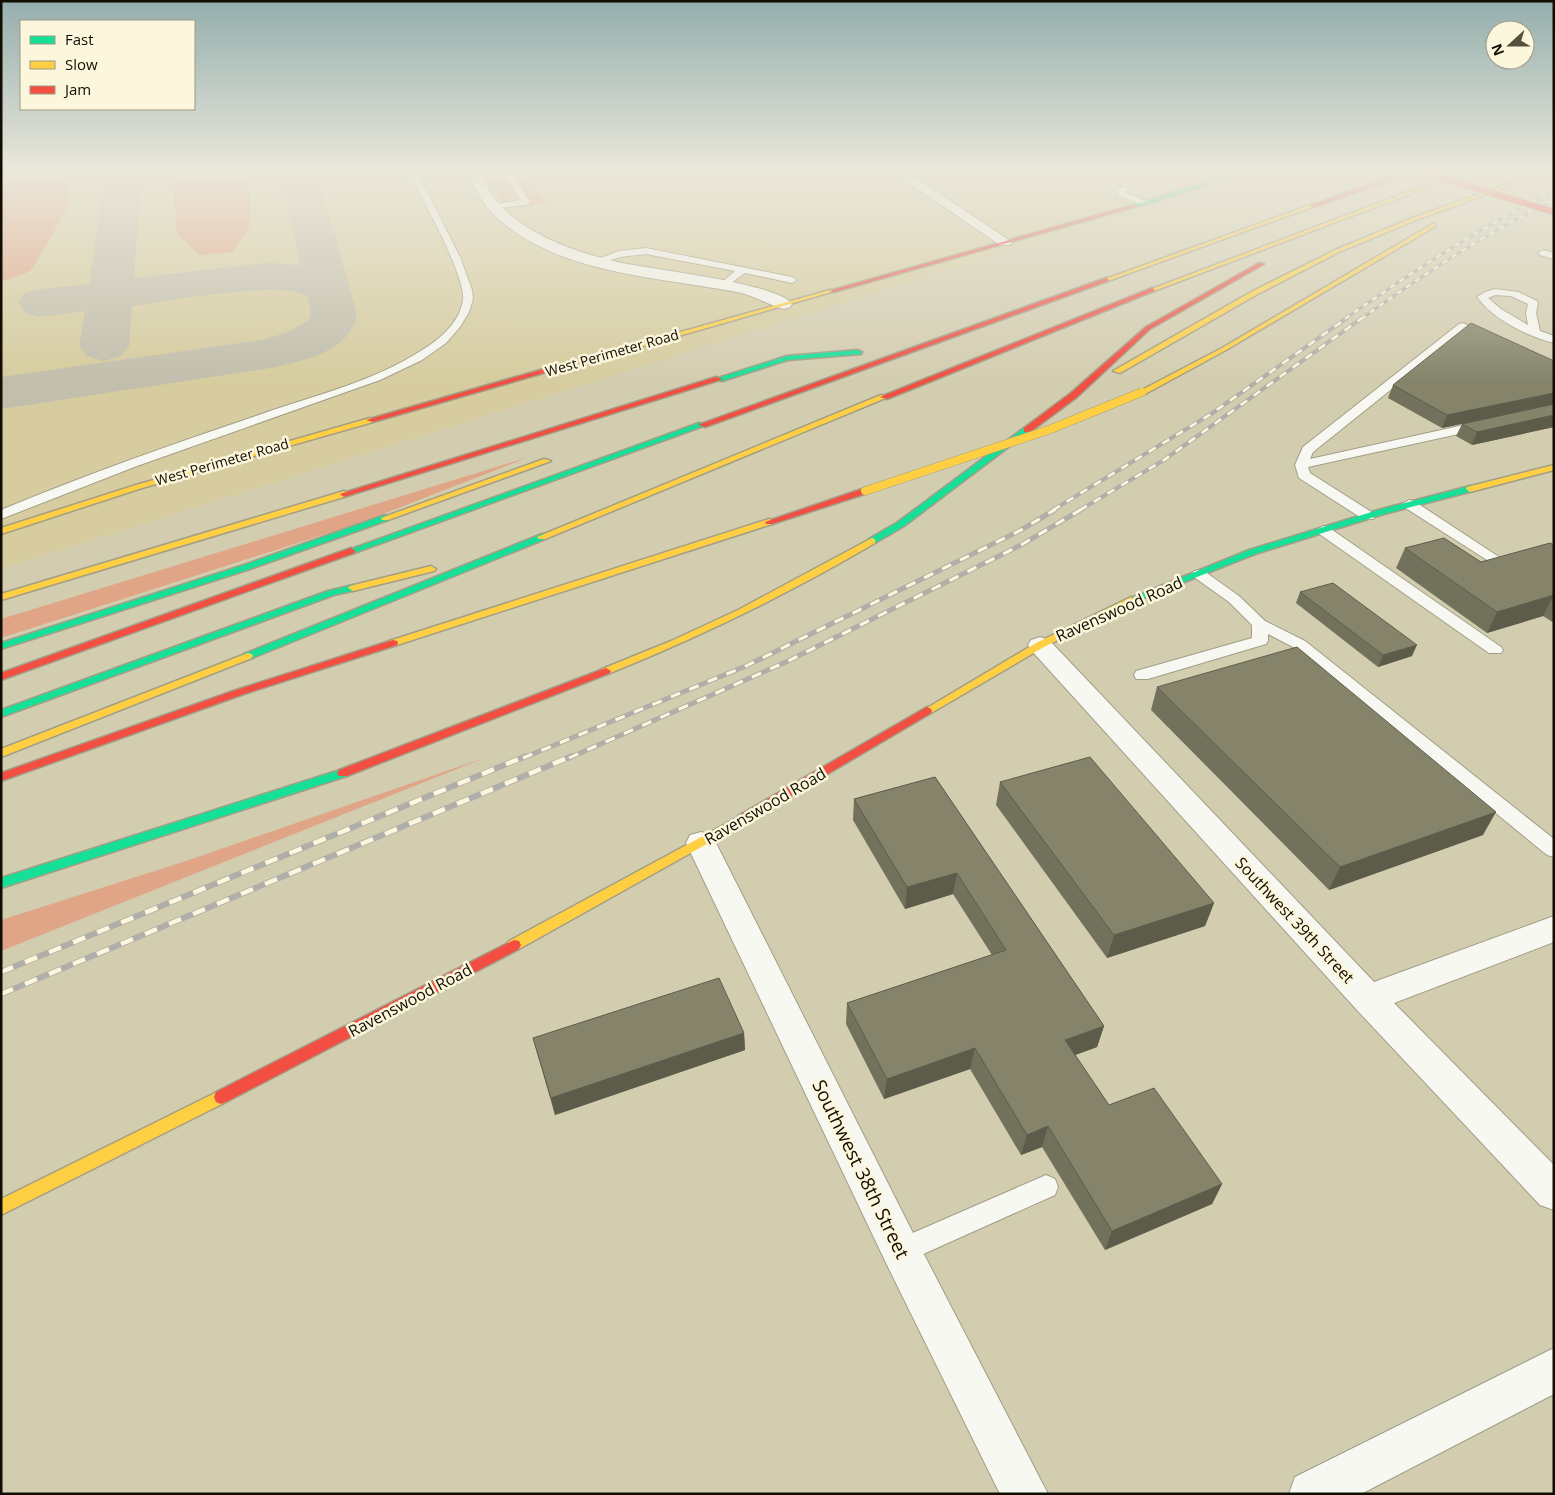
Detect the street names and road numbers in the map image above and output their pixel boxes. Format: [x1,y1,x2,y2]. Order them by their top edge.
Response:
street label: West Perimeter Road [543,324,681,381]
street label: West Perimeter Road [153,433,291,490]
street label: Ravenswood Road [1052,571,1186,647]
street label: Ravenswood Road [700,762,830,850]
street label: Southwest 39th Street [1231,852,1360,988]
street label: Ravenswood Road [344,958,476,1042]
street label: Southwest 38th Street [806,1075,916,1263]

